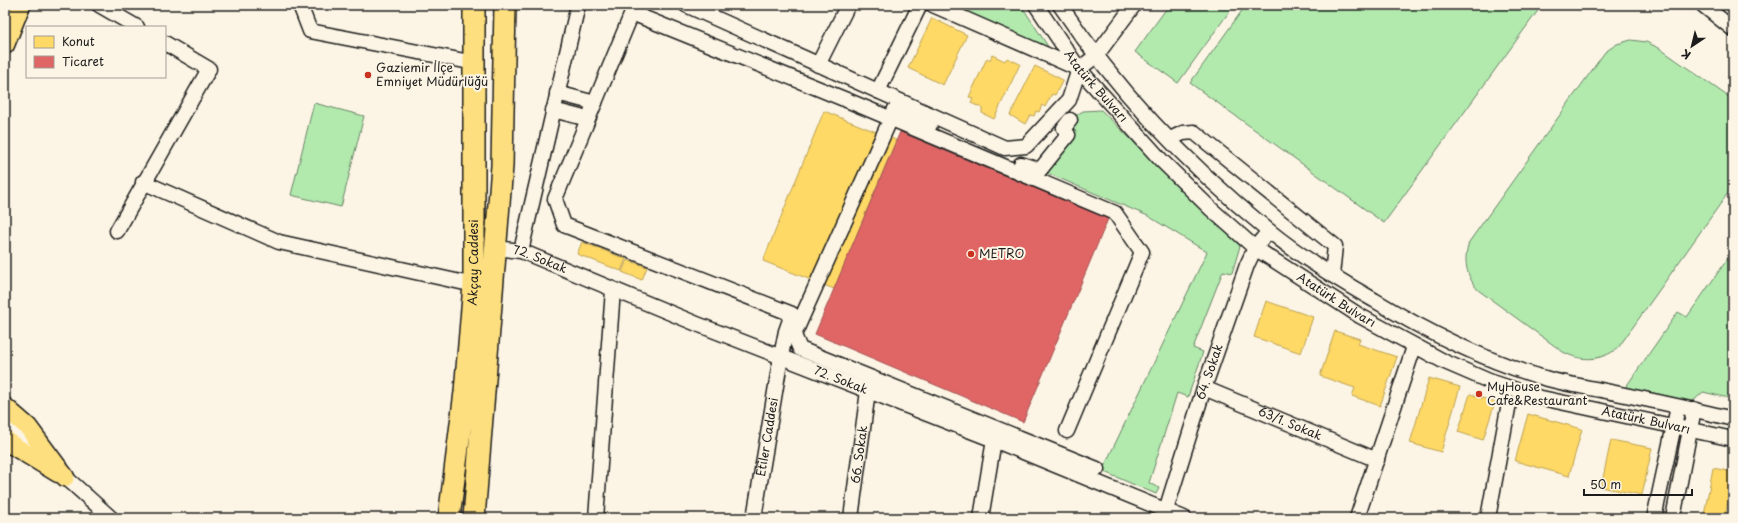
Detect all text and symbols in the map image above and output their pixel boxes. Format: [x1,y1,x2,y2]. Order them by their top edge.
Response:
legend [26,26,166,78]
north arrow [1672,26,1712,66]
text: Konut [62,32,95,50]
text: K [1678,45,1694,64]
street label: Atatürk Bulvarı [1061,46,1133,126]
text: Ticaret [62,52,104,70]
place label: Gaziemir İlçe Emniyet Müdürlüğü [376,58,488,90]
marker: Gaziemir İlçe Emniyet Müdürlüğü [363,70,373,80]
street label: Akçay Caddesi [462,219,482,306]
street label: 72. Sokak [513,240,570,277]
place label: METRO [979,244,1024,262]
marker: METRO [966,249,976,259]
street label: Atatürk Bulvarı [1294,268,1379,331]
street label: 64. Sokak [1191,341,1227,402]
street label: 72. Sokak [811,361,871,398]
place label: MyHouse Cafe&Restaurant [1487,377,1587,409]
marker: MyHouse Cafe&Restaurant [1474,389,1484,399]
street label: Etiler Caddesi [751,396,782,478]
street label: 63/1. Sokak [1256,401,1325,444]
street label: Atatürk Bulvarı [1600,401,1692,438]
street label: 66. Sokak [846,424,871,485]
scale bar [1584,471,1692,497]
text: 50 m [1590,475,1621,493]

